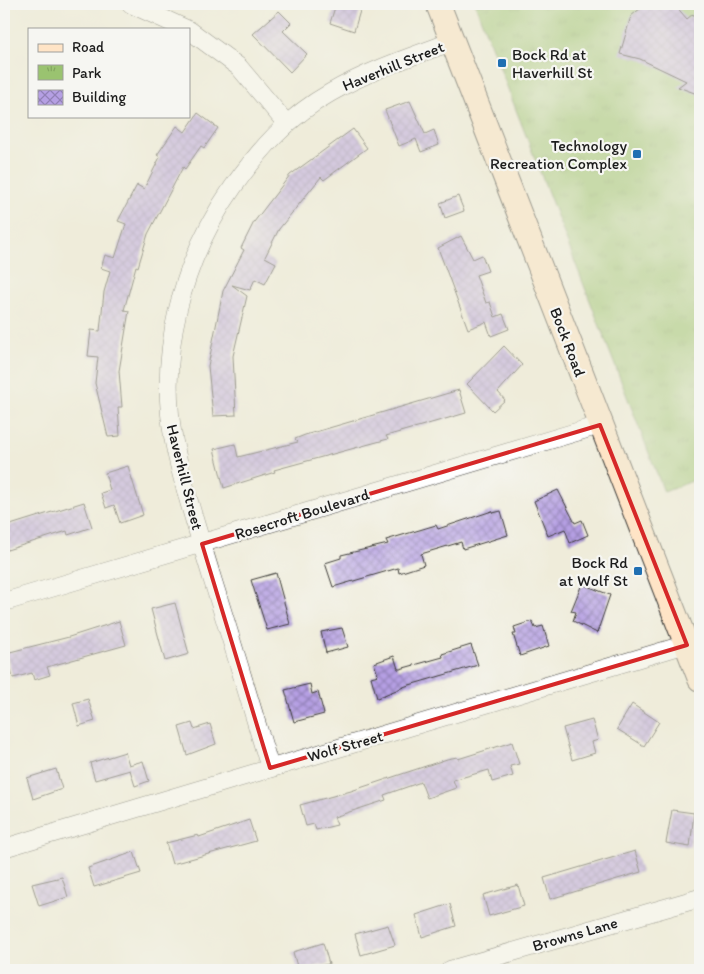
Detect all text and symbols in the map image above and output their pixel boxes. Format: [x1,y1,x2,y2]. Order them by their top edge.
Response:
legend [28,28,190,118]
street label: Haverhill Street [339,37,447,95]
text: Road [72,38,105,56]
place label: Bock Rd at Haverhill St [512,45,593,82]
marker: Bock Rd at Haverhill St [496,57,508,69]
text: Park [72,64,102,82]
text: Building [72,88,126,106]
place label: Technology Recreation Complex [490,136,627,173]
marker: Technology Recreation Complex [631,148,643,160]
street label: Bock Road [546,305,590,380]
street label: Haverhill Street [163,422,207,532]
street label: Rosecroft Boulevard [232,484,372,544]
place label: Bock Rd at Wolf St [559,553,628,590]
marker: Bock Rd at Wolf St [632,565,644,577]
street label: Wolf Street [305,726,385,766]
street label: Browns Lane [530,913,620,955]

